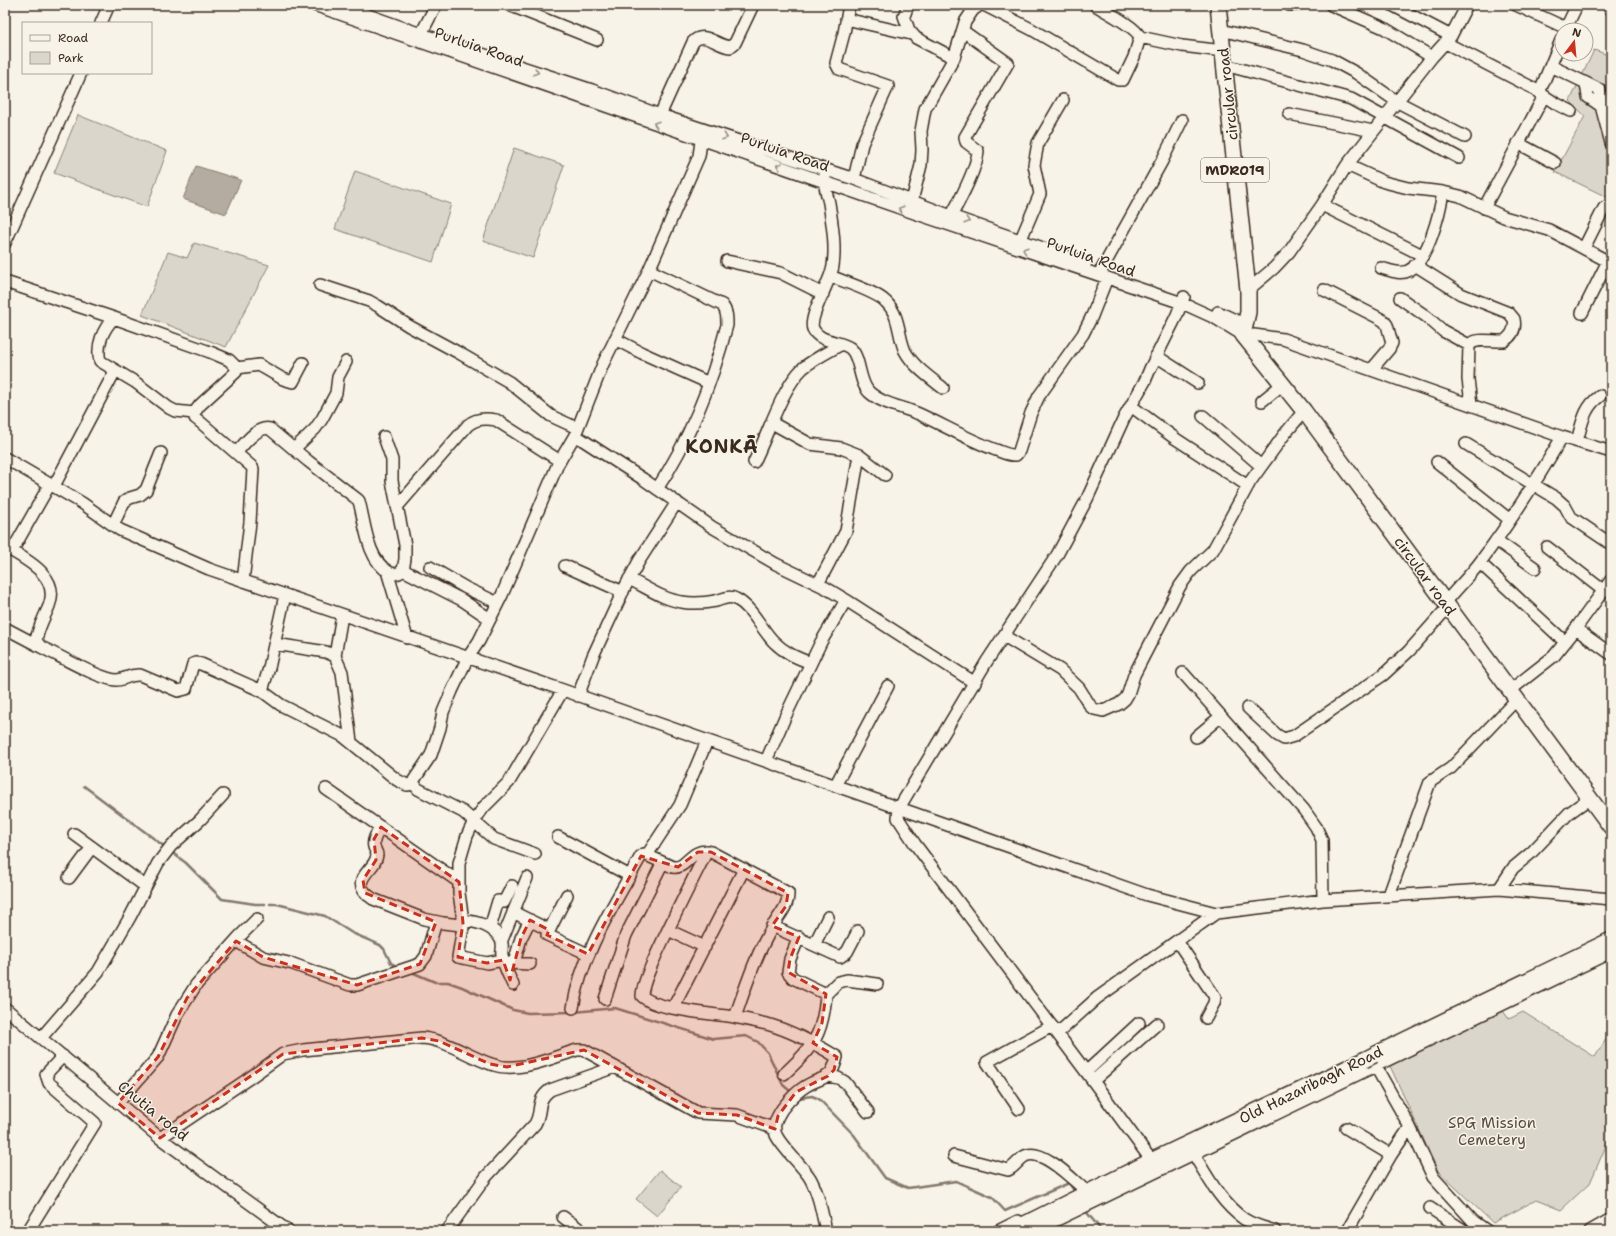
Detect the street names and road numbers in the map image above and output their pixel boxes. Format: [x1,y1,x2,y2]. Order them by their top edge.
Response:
street label: Purluia Road [432,22,527,72]
street label: circular road [1213,46,1243,141]
street label: Purluia Road [738,127,833,177]
road number: MDR019 [1201,158,1269,182]
street label: Purluia Road [1044,232,1139,282]
street label: circular road [1390,532,1461,620]
street label: Old Hazaribagh Road [1236,1041,1387,1129]
street label: Chutia road [114,1076,193,1146]

